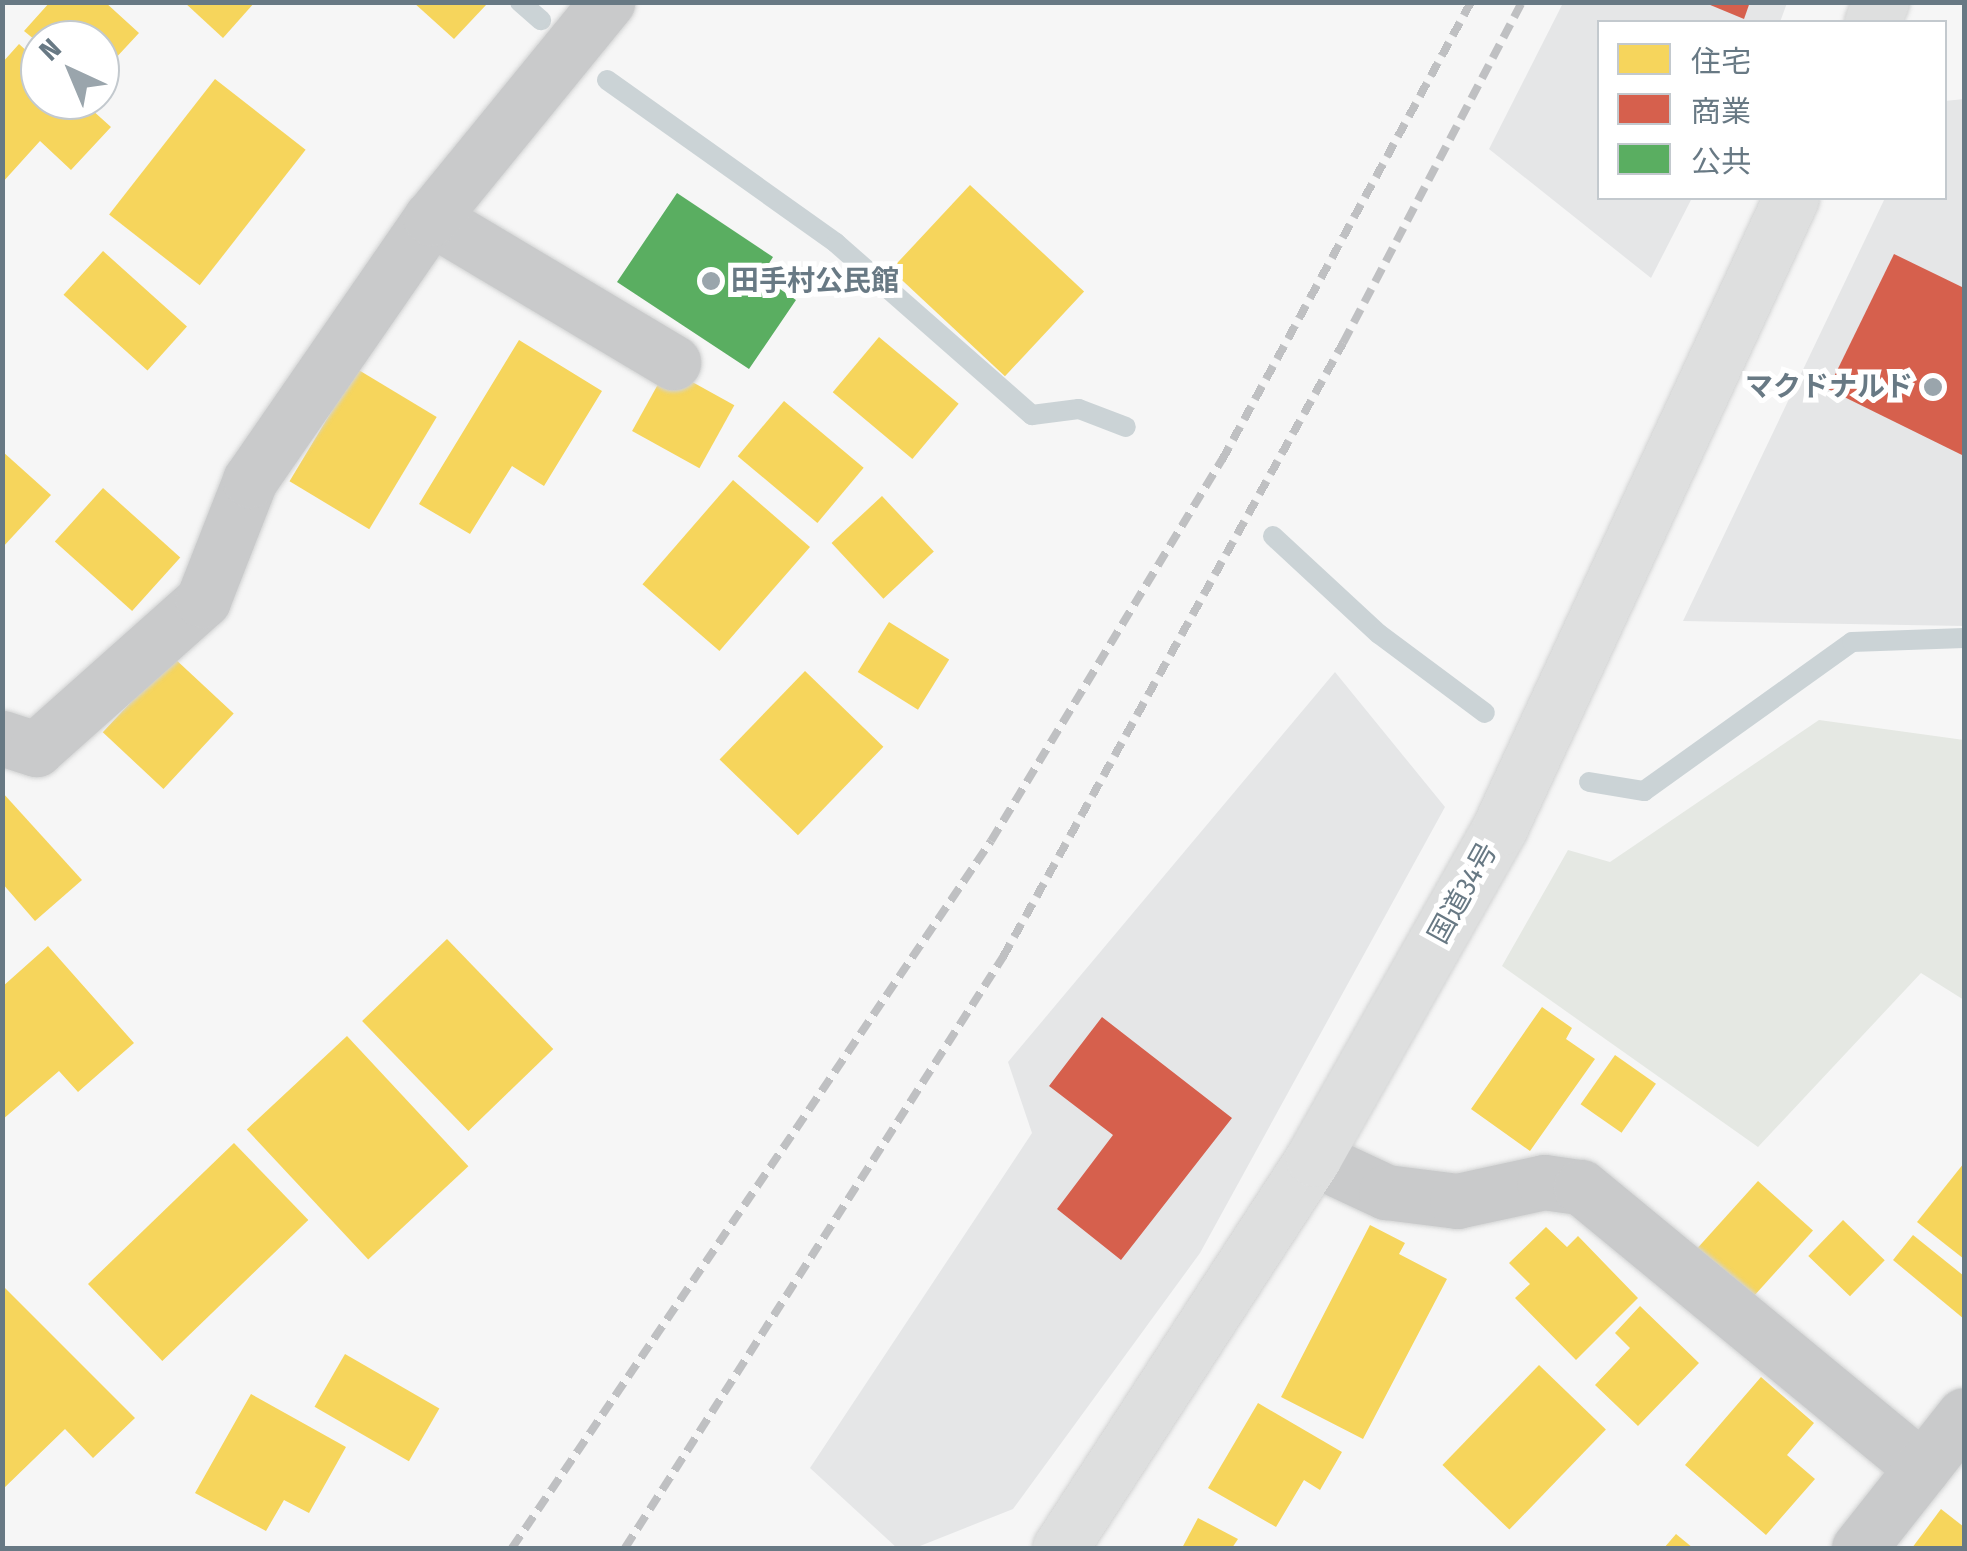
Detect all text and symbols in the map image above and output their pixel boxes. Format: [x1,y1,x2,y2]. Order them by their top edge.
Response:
north arrow [20,20,120,120]
legend [1597,20,1947,200]
text: N [33,32,68,67]
text: 住宅 [1691,44,1751,80]
text: 商業 [1691,94,1751,130]
text: 公共 [1691,144,1751,180]
place label: 田手村公民館 [731,264,899,298]
marker: 田手村公民館 [700,270,722,292]
place label: マクドナルド [1745,370,1913,404]
marker: マクドナルド [1922,376,1944,398]
street label: 国道34号 [1422,837,1504,949]

